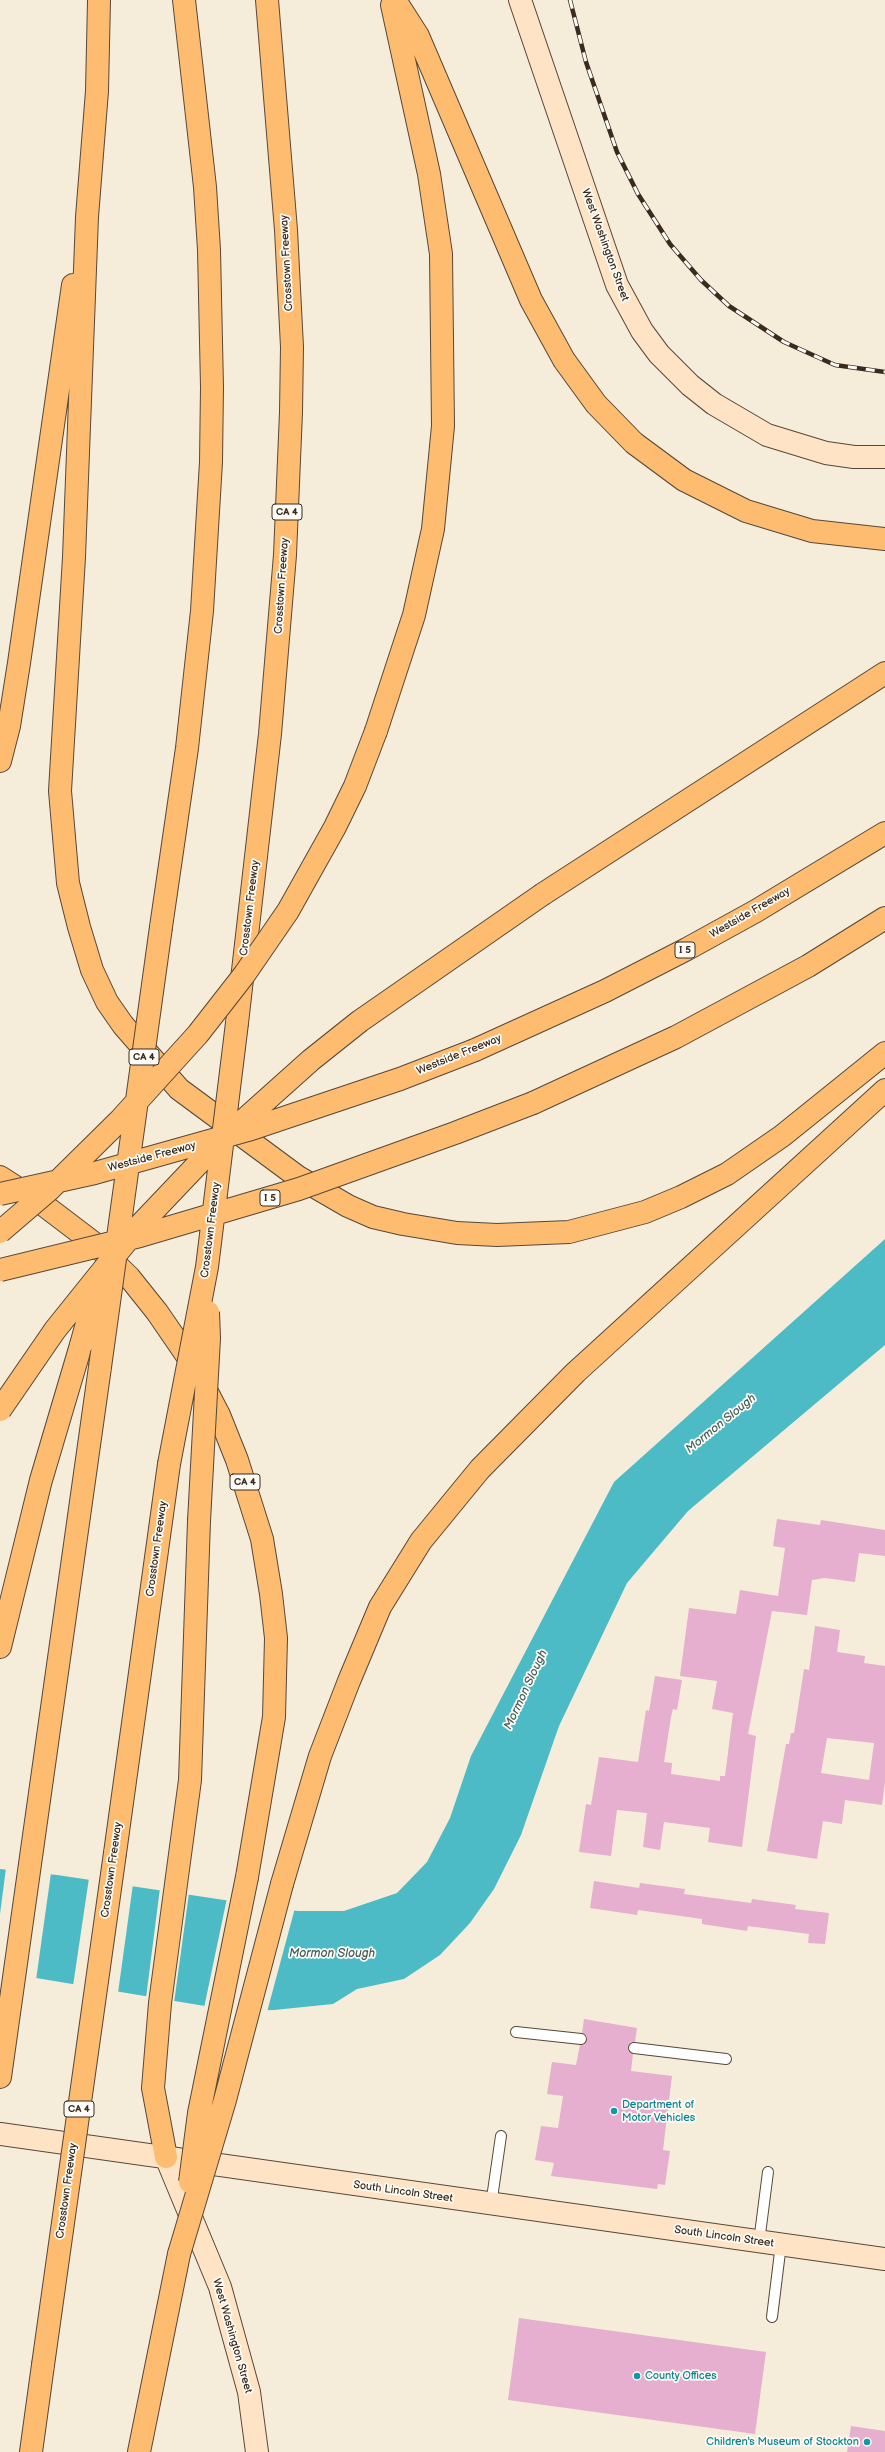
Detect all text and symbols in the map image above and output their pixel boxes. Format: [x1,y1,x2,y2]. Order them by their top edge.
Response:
street label: West Washington Street [579,187,631,303]
street label: Crosstown Freeway [278,215,296,311]
road number: CA 4 [272,504,302,520]
street label: Crosstown Freeway [272,537,292,635]
street label: Crosstown Freeway [238,859,262,957]
street label: Westside Freeway [708,885,792,941]
road number: I 5 [675,942,695,958]
street label: Westside Freeway [415,1032,503,1078]
road number: CA 4 [129,1049,159,1065]
street label: Westside Freeway [107,1139,197,1175]
street label: Crosstown Freeway [199,1181,223,1279]
road number: I 5 [260,1190,280,1206]
water label: Mormon Slough [683,1391,759,1457]
road number: CA 4 [230,1474,260,1490]
street label: Crosstown Freeway [144,1500,170,1598]
water label: Mormon Slough [501,1648,551,1732]
street label: Crosstown Freeway [99,1821,125,1919]
water label: Mormon Slough [289,1947,375,1961]
place label: Department of Motor Vehicles [622,2098,695,2124]
road number: CA 4 [64,2101,94,2117]
marker: Department of Motor Vehicles [609,2106,619,2116]
street label: Crosstown Freeway [54,2142,80,2240]
street label: South Lincoln Street [352,2178,454,2206]
street label: South Lincoln Street [673,2223,775,2251]
street label: West Washington Street [209,2277,255,2395]
place label: County Offices [645,2369,717,2383]
marker: County Offices [632,2371,642,2381]
place label: Children's Museum of Stockton [706,2435,859,2449]
marker: Children's Museum of Stockton [862,2437,872,2447]

